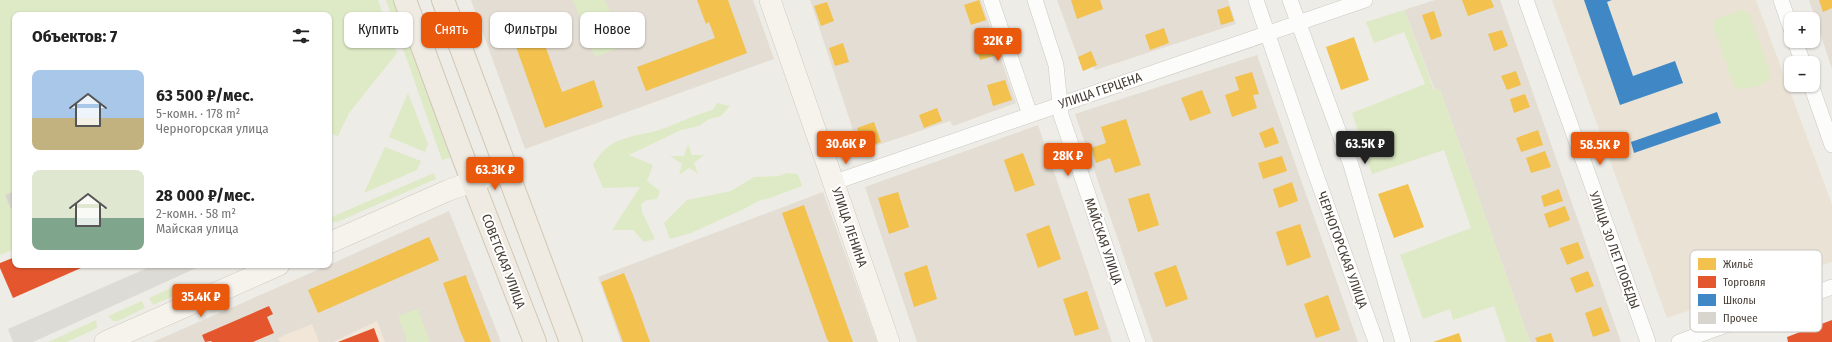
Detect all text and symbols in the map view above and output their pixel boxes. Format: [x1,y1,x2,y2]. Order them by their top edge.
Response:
chip: Купить [344,12,413,48]
chip: Снять [421,12,482,48]
chip: Фильтры [490,12,572,48]
chip: Новое [580,12,645,48]
map controls [1784,12,1820,92]
button: + [1784,12,1820,48]
icon: filters [290,25,312,47]
text: Объектов: 7 [32,26,117,47]
pin: 32K ₽ [970,28,1026,62]
text: 32K ₽ [983,33,1013,48]
button: − [1784,56,1820,92]
street label: УЛИЦА ГЕРЦЕНА [1056,69,1144,112]
text: 63 500 ₽/мес. [156,85,254,106]
icon: home [64,86,112,134]
text: 5-комн. · 178 m² [156,106,240,121]
text: Черногорская улица [156,121,269,136]
pin: 30.6K ₽ [809,131,883,165]
pin: 63.5K ₽ [1328,131,1402,165]
pin: 58.5K ₽ [1563,132,1637,166]
text: 30.6K ₽ [826,136,866,151]
text: 63.5K ₽ [1345,136,1385,151]
text: 58.5K ₽ [1580,137,1620,152]
pin: 28K ₽ [1040,143,1096,177]
text: 28K ₽ [1053,148,1083,163]
pin: 63.3K ₽ [458,157,532,191]
text: 63.3K ₽ [475,162,515,177]
street label: УЛИЦА ЛЕНИНА [829,184,870,269]
text: 28 000 ₽/мес. [156,185,255,206]
icon: home [64,186,112,234]
street label: УЛИЦА 30 ЛЕТ ПОБЕДЫ [1586,189,1643,311]
street label: ЧЕРНОГОРСКАЯ УЛИЦА [1314,190,1371,311]
street label: МАЙСКАЯ УЛИЦА [1082,196,1125,287]
text: 2-комн. · 58 m² [156,206,236,221]
street label: СОВЕТСКАЯ УЛИЦА [479,212,529,311]
text: Майская улица [156,221,239,236]
legend [1690,250,1822,332]
text: Жильё [1723,258,1753,271]
text: Торговля [1723,276,1765,289]
pin: 35.4K ₽ [164,284,238,318]
text: 35.4K ₽ [181,289,221,304]
text: Школы [1723,294,1756,307]
text: Прочее [1723,312,1758,325]

